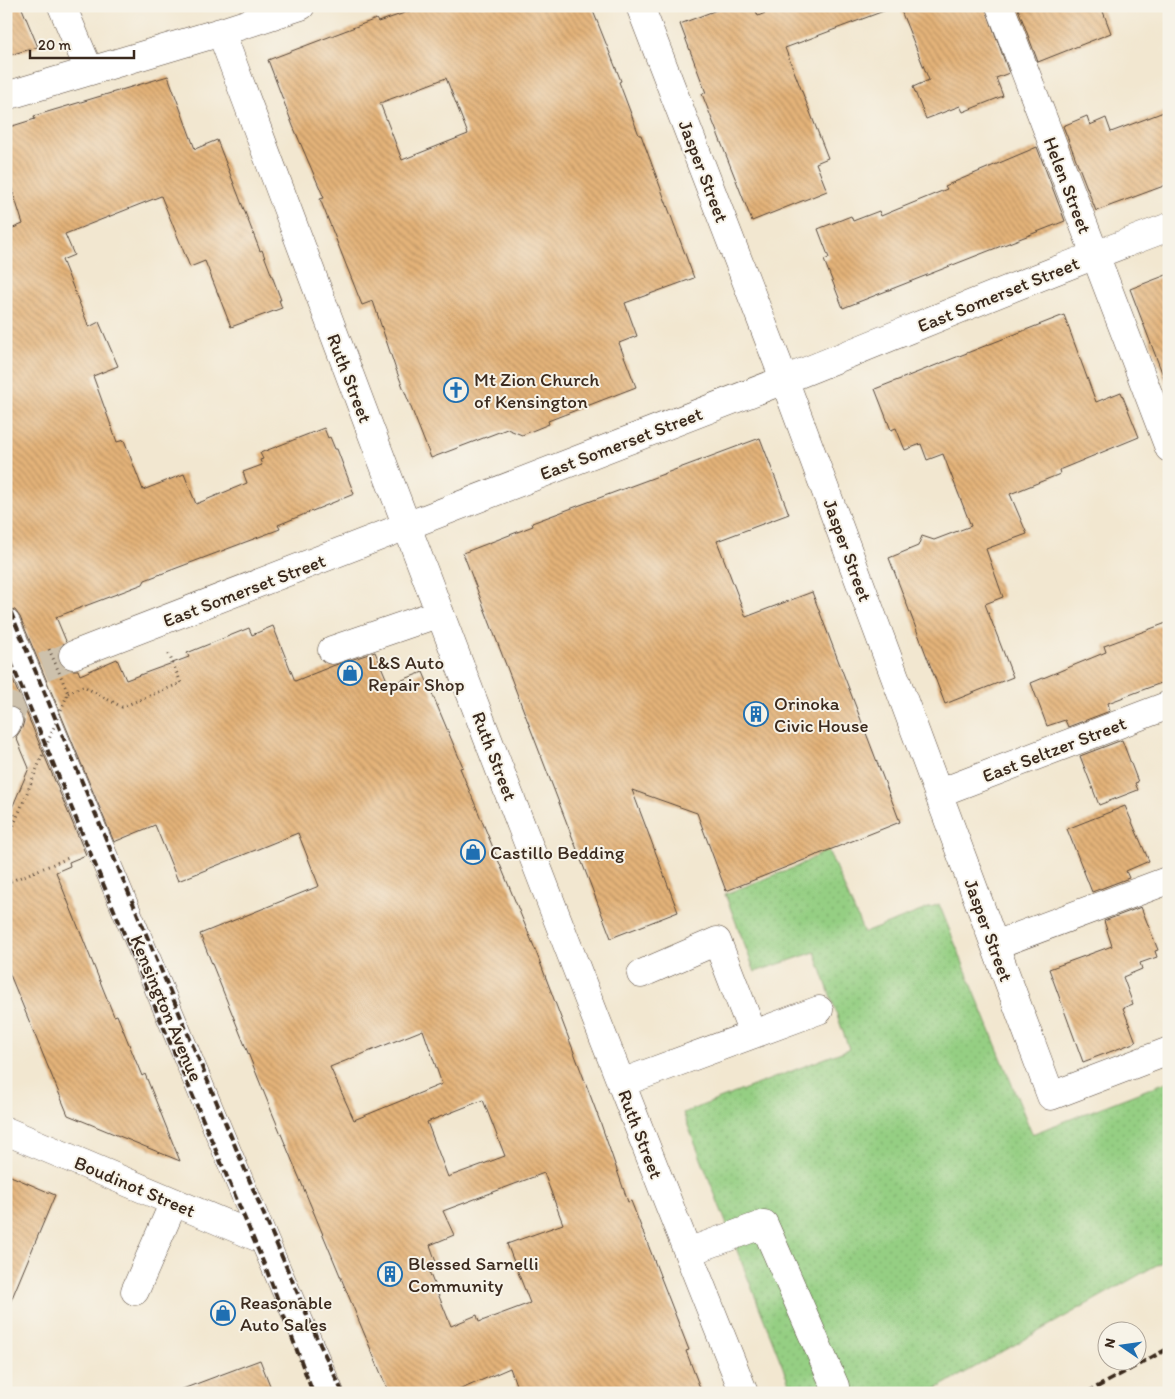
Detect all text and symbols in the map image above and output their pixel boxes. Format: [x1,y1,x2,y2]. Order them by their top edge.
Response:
scale bar [30,28,134,60]
text: 20 m [38,36,72,54]
street label: Jasper Street [673,117,734,226]
street label: Helen Street [1039,134,1096,237]
street label: East Somerset Street [914,251,1082,337]
street label: Ruth Street [322,330,377,426]
place label: Mt Zion Church of Kensington [474,368,599,413]
church icon: Mt Zion Church of Kensington [443,377,469,403]
street label: East Somerset Street [537,402,706,485]
street label: Jasper Street [818,496,877,605]
street label: East Somerset Street [160,549,329,632]
place label: L&S Auto Repair Shop [368,651,465,696]
shop icon: L&S Auto Repair Shop [337,660,363,686]
place label: Orinoka Civic House [774,692,869,737]
building icon: Orinoka Civic House [743,701,769,727]
street label: Ruth Street [467,708,522,804]
street label: East Seltzer Street [979,711,1129,787]
shop icon: Castillo Bedding [460,839,486,865]
place label: Castillo Bedding [490,841,625,864]
street label: Jasper Street [959,876,1018,985]
street label: Kensington Avenue [125,931,208,1085]
street label: Ruth Street [613,1086,668,1182]
street label: Boudinot Street [71,1151,199,1222]
place label: Blessed Sarnelli Community [408,1252,539,1297]
building icon: Blessed Sarnelli Community [377,1261,403,1287]
place label: Reasonable Auto Sales [240,1291,332,1336]
shop icon: Reasonable Auto Sales [210,1300,236,1326]
north arrow [1098,1322,1148,1372]
text: N [1100,1337,1119,1350]

